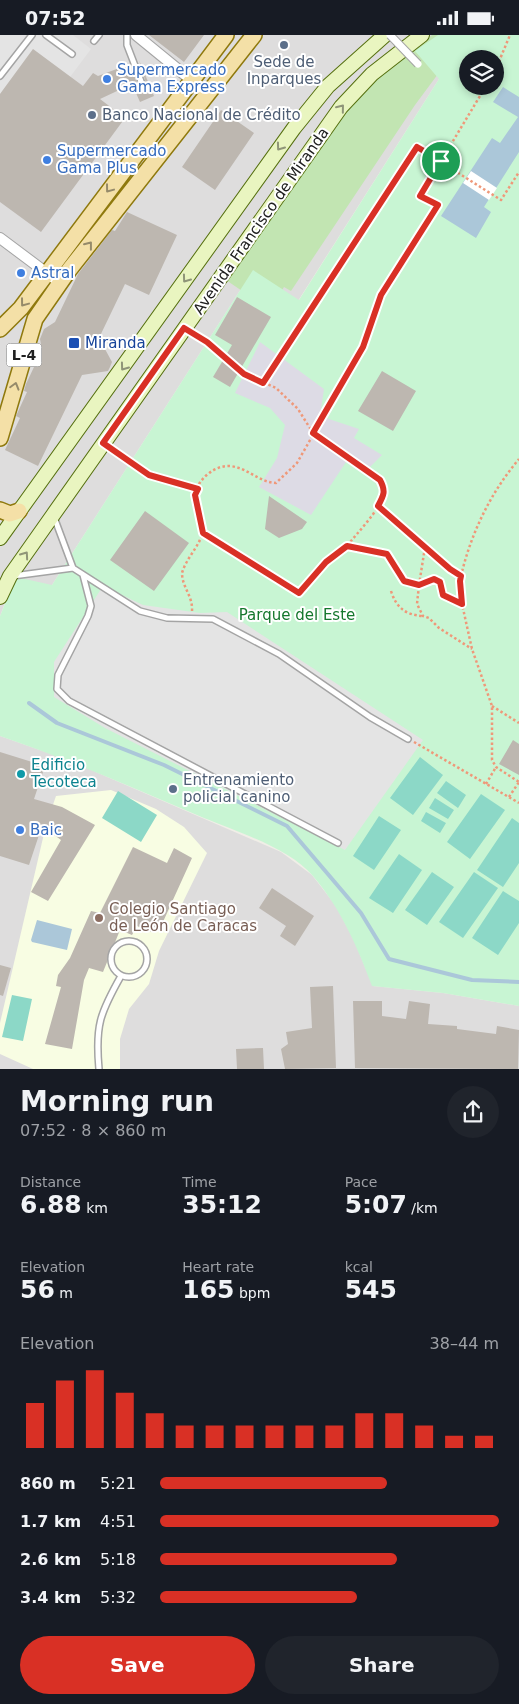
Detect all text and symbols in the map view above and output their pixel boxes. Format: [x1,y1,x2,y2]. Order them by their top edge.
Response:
text: 07:52 [25,7,85,29]
marker: Sede de Inparques [278,39,290,51]
map controls [459,50,504,95]
button: layers [459,50,504,95]
place label: Sede de Inparques [247,53,321,88]
place label: Supermercado Gama Express [117,61,227,96]
marker: Supermercado Gama Express [101,73,113,85]
one-way arrow [335,105,343,114]
place label: Banco Nacional de Crédito [102,106,301,124]
marker: Banco Nacional de Crédito [86,109,98,121]
street label: Avenida Francisco de Miranda [189,124,333,318]
pin [420,140,462,182]
one-way arrow [277,141,286,150]
place label: Supermercado Gama Plus [57,142,167,177]
icon: arrive [427,147,455,175]
marker: Supermercado Gama Plus [41,154,53,166]
one-way arrow [106,183,116,192]
one-way arrow [83,241,92,250]
place label: Astral [31,264,74,282]
marker: Astral [15,267,27,279]
one-way arrow [183,273,192,283]
one-way arrow [22,297,30,306]
place label: Miranda [85,334,146,352]
marker: Miranda [67,336,81,350]
road number: L-4 [6,343,42,367]
one-way arrow [121,361,130,370]
one-way arrow [9,382,19,390]
one-way arrow [19,551,28,561]
park label: Parque del Este [239,606,355,624]
place label: Edificio Tecoteca [30,756,97,791]
marker: Edificio Tecoteca [15,768,27,780]
place label: Entrenamiento policial canino [183,771,294,806]
marker: Entrenamiento policial canino [167,783,179,795]
place label: Baic [30,821,62,839]
marker: Baic [14,824,26,836]
place label: Colegio Santiago de León de Caracas [109,900,257,935]
marker: Colegio Santiago de León de Caracas [93,912,105,924]
text: Morning run [20,1085,214,1118]
button: share [447,1086,499,1138]
text: 07:52 · 8 × 860 m [20,1121,166,1140]
text: Distance [20,1174,81,1190]
text: Time [182,1174,217,1190]
text: Pace [345,1174,377,1190]
text: 6.88 [20,1190,82,1219]
text: 35:12 [182,1190,262,1219]
text: 5:07 [345,1190,407,1219]
text: km [82,1200,108,1216]
text: /km [407,1200,438,1216]
text: Elevation [20,1259,85,1275]
text: Heart rate [182,1259,254,1275]
text: kcal [345,1259,373,1275]
text: 56 [20,1275,55,1304]
text: 165 [182,1275,235,1304]
text: 545 [345,1275,397,1304]
text: m [55,1285,73,1301]
text: bpm [235,1285,270,1301]
text: Elevation [20,1334,94,1353]
text: 38–44 m [430,1334,499,1353]
text: 860 m [20,1474,76,1493]
text: 5:21 [100,1474,136,1493]
text: 1.7 km [20,1512,81,1531]
text: 4:51 [100,1512,136,1531]
text: 2.6 km [20,1550,81,1569]
text: 5:18 [100,1550,136,1569]
text: 3.4 km [20,1588,81,1607]
text: 5:32 [100,1588,136,1607]
button: Save [20,1636,255,1694]
button: Share [265,1636,499,1694]

